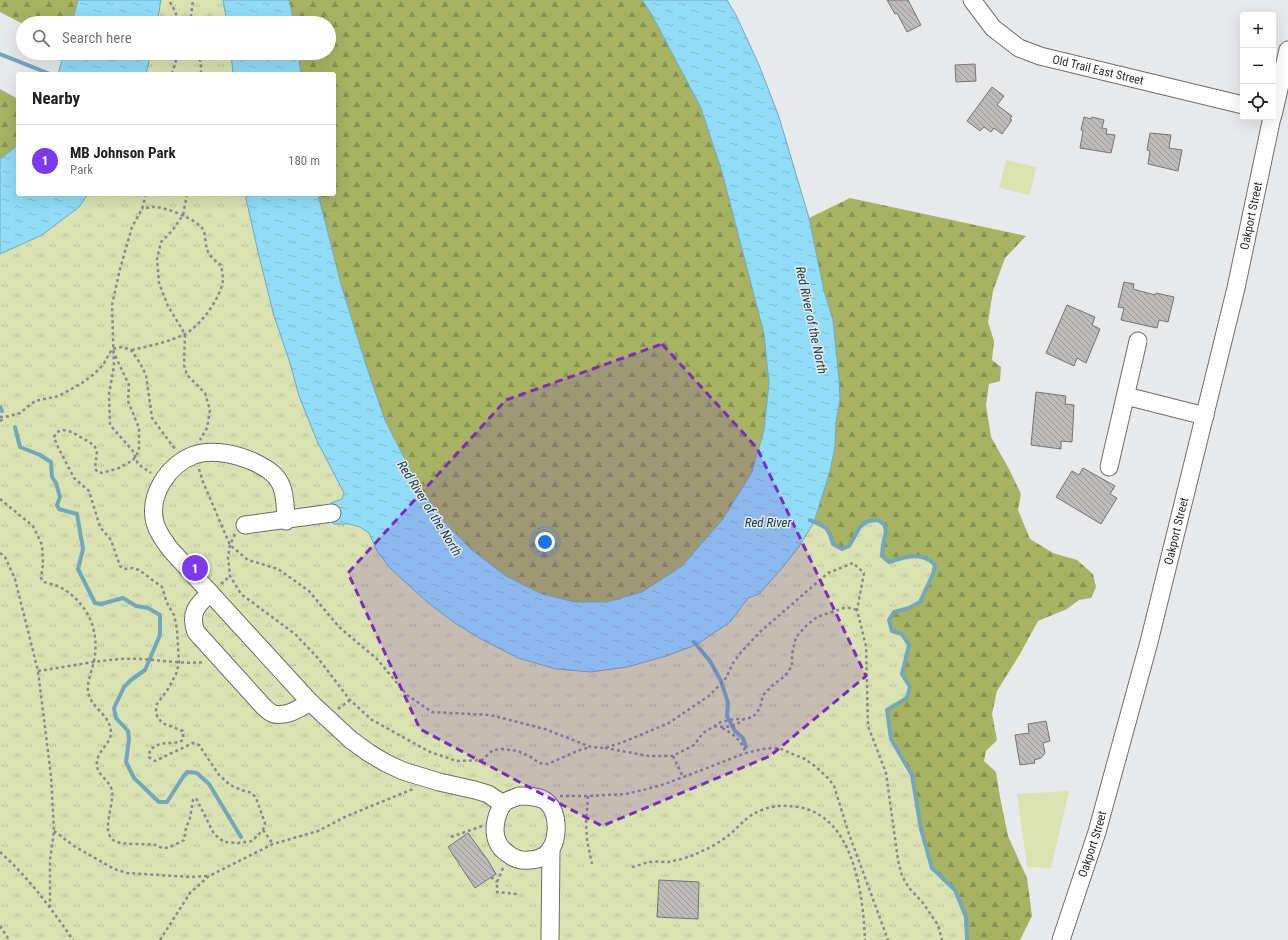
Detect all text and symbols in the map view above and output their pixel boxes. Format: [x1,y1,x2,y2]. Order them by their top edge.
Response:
map controls [1240,12,1276,120]
button: + [1240,12,1276,48]
search box [16,16,336,60]
icon: search [30,27,52,49]
text: Search here [62,29,132,47]
button: − [1240,48,1276,84]
street label: Old Trail East Street [1051,52,1146,88]
button: locate [1240,84,1276,120]
text: Nearby [32,88,80,108]
text: MB Johnson Park [70,144,176,162]
text: 1 [42,153,48,168]
text: 180 m [288,153,320,168]
text: Park [70,162,93,177]
street label: Oakport Street [1237,180,1265,251]
water label: Red River of the North [793,265,830,375]
water label: Red River of the North [394,458,465,559]
street label: Oakport Street [1161,496,1191,566]
water label: Red River [745,515,792,530]
your location [535,532,555,552]
pin: 1 [182,553,208,583]
street label: Oakport Street [1075,809,1110,879]

